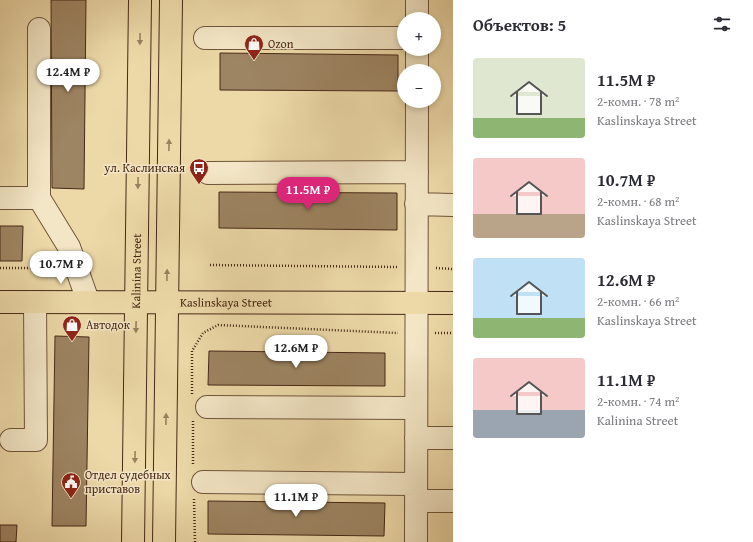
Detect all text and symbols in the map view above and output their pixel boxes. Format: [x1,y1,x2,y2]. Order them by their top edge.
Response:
map controls [397,12,441,108]
button: + [397,12,441,56]
text: Объектов: 5 [473,12,566,37]
icon: filters [711,13,733,35]
one-way arrow [137,33,143,46]
shop icon: Ozon [243,33,265,61]
place label: Ozon [268,35,294,52]
pin: 12.4M ₽ [31,59,105,93]
text: 12.4M ₽ [46,62,90,81]
button: − [397,64,441,108]
text: 11.5M ₽ [597,67,655,92]
icon: home [505,74,553,122]
text: 2-комн. · 78 m² [597,92,679,111]
text: Kaslinskaya Street [597,111,697,130]
one-way arrow [166,138,172,151]
bus stop icon: ул. Каслинская [188,157,210,185]
place label: ул. Каслинская [103,159,185,176]
text: 10.7M ₽ [597,167,655,192]
icon: home [505,174,553,222]
one-way arrow [135,177,141,190]
pin: 11.5M ₽ [271,177,345,211]
text: 11.5M ₽ [286,180,330,199]
text: 2-комн. · 68 m² [597,192,679,211]
text: Kaslinskaya Street [597,211,697,230]
street label: Kalinina Street [127,233,145,309]
pin: 10.7M ₽ [24,251,98,285]
text: 10.7M ₽ [39,254,83,273]
text: 12.6M ₽ [597,267,655,292]
one-way arrow [164,268,170,281]
icon: home [505,274,553,322]
text: 2-комн. · 66 m² [597,292,679,311]
street label: Kaslinskaya Street [180,293,273,311]
text: Kaslinskaya Street [597,311,697,330]
shop icon: Автодок [61,314,83,342]
place label: Автодок [86,316,131,333]
one-way arrow [133,321,139,334]
pin: 12.6M ₽ [259,335,333,369]
text: 12.6M ₽ [274,338,318,357]
text: 11.1M ₽ [597,367,655,392]
icon: home [505,374,553,422]
text: 2-комн. · 74 m² [597,392,679,411]
text: Kalinina Street [597,411,678,430]
one-way arrow [162,413,169,425]
one-way arrow [132,451,138,464]
place label: Отдел судебных приставов [85,466,172,497]
public building icon: Отдел судебных приставов [60,471,82,499]
pin: 11.1M ₽ [259,484,333,518]
text: 11.1M ₽ [274,487,318,506]

